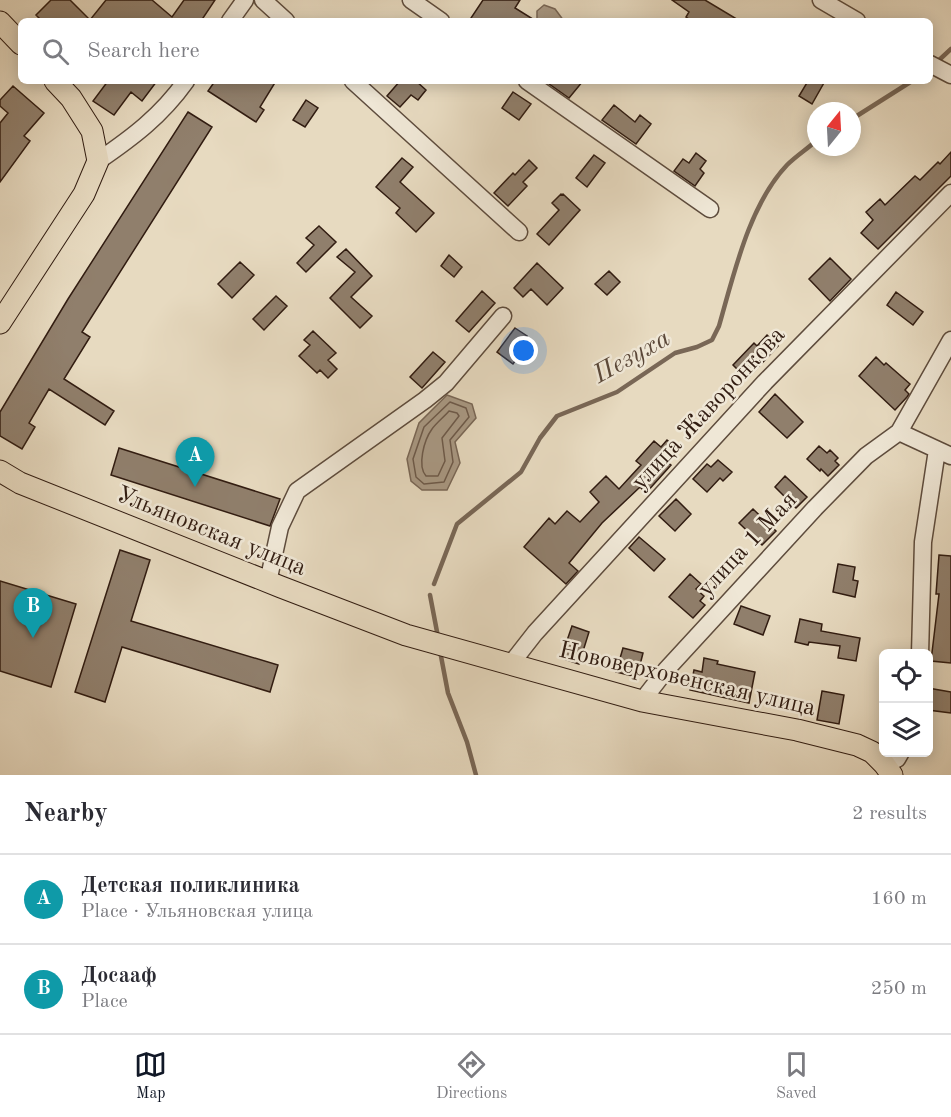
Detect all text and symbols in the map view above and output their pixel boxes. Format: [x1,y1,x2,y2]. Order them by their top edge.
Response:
search box [18,18,933,84]
icon: search [39,35,72,68]
text: Search here [87,40,200,62]
north arrow [807,102,861,156]
street label: улица Жаворонкова [628,323,790,495]
water label: Пезуха [588,325,675,389]
your location [509,336,538,365]
pin: A [176,438,214,487]
street label: Ульяновская улица [113,483,309,581]
street label: улица 1 Мая [694,488,802,602]
pin: B [14,588,52,638]
street label: Нововерховенская улица [556,639,818,721]
map controls [879,649,933,757]
button: locate [879,649,933,703]
button: layers [879,703,933,757]
text: Nearby [24,801,108,827]
text: 2 results [852,804,927,824]
text: Детская поликлиника [81,875,300,897]
text: A [36,889,51,909]
text: 160 m [871,889,927,909]
text: Place · Ульяновская улица [81,902,313,922]
text: Досааф [81,965,157,987]
text: B [36,979,51,999]
text: 250 m [871,979,927,999]
text: Place [81,992,128,1012]
tab: Map [134,1048,167,1104]
tab: Directions [436,1048,507,1104]
tab: Saved [776,1048,817,1104]

